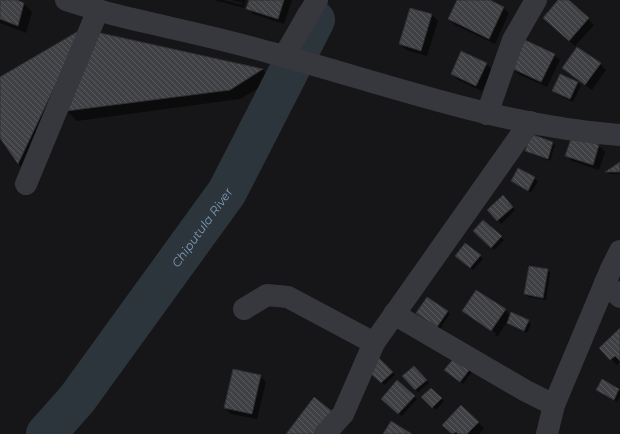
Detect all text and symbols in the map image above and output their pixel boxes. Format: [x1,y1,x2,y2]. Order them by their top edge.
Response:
water label: Chiputula River [168,185,235,270]

